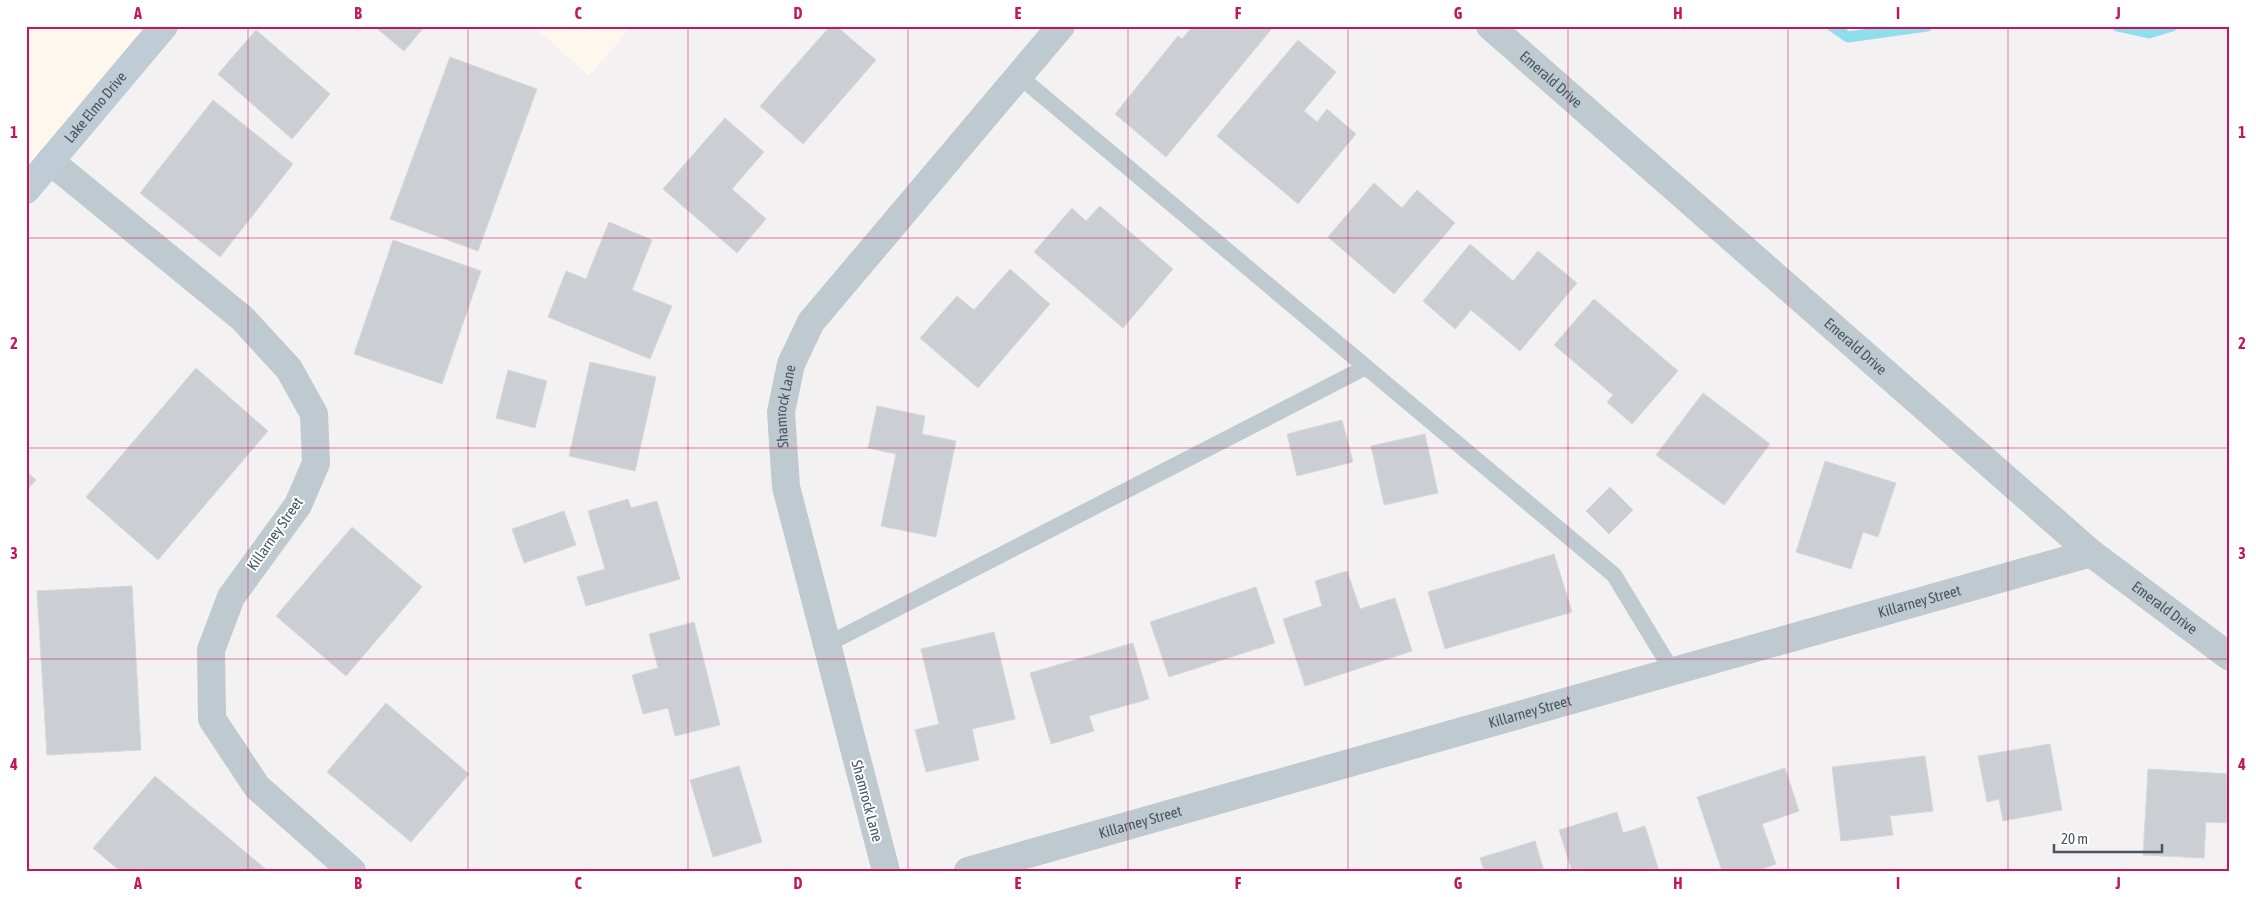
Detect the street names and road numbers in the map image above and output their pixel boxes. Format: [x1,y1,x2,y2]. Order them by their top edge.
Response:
street label: Emerald Drive [1517,47,1586,111]
street label: Lake Elmo Drive [61,68,130,146]
street label: Emerald Drive [1821,314,1891,378]
street label: Shamrock Lane [772,363,799,449]
street label: Killarney Street [243,494,306,573]
street label: Emerald Drive [2129,578,2201,638]
street label: Killarney Street [1876,581,1963,621]
street label: Killarney Street [1486,692,1573,731]
street label: Shamrock Lane [848,758,887,844]
street label: Killarney Street [1097,802,1183,842]

